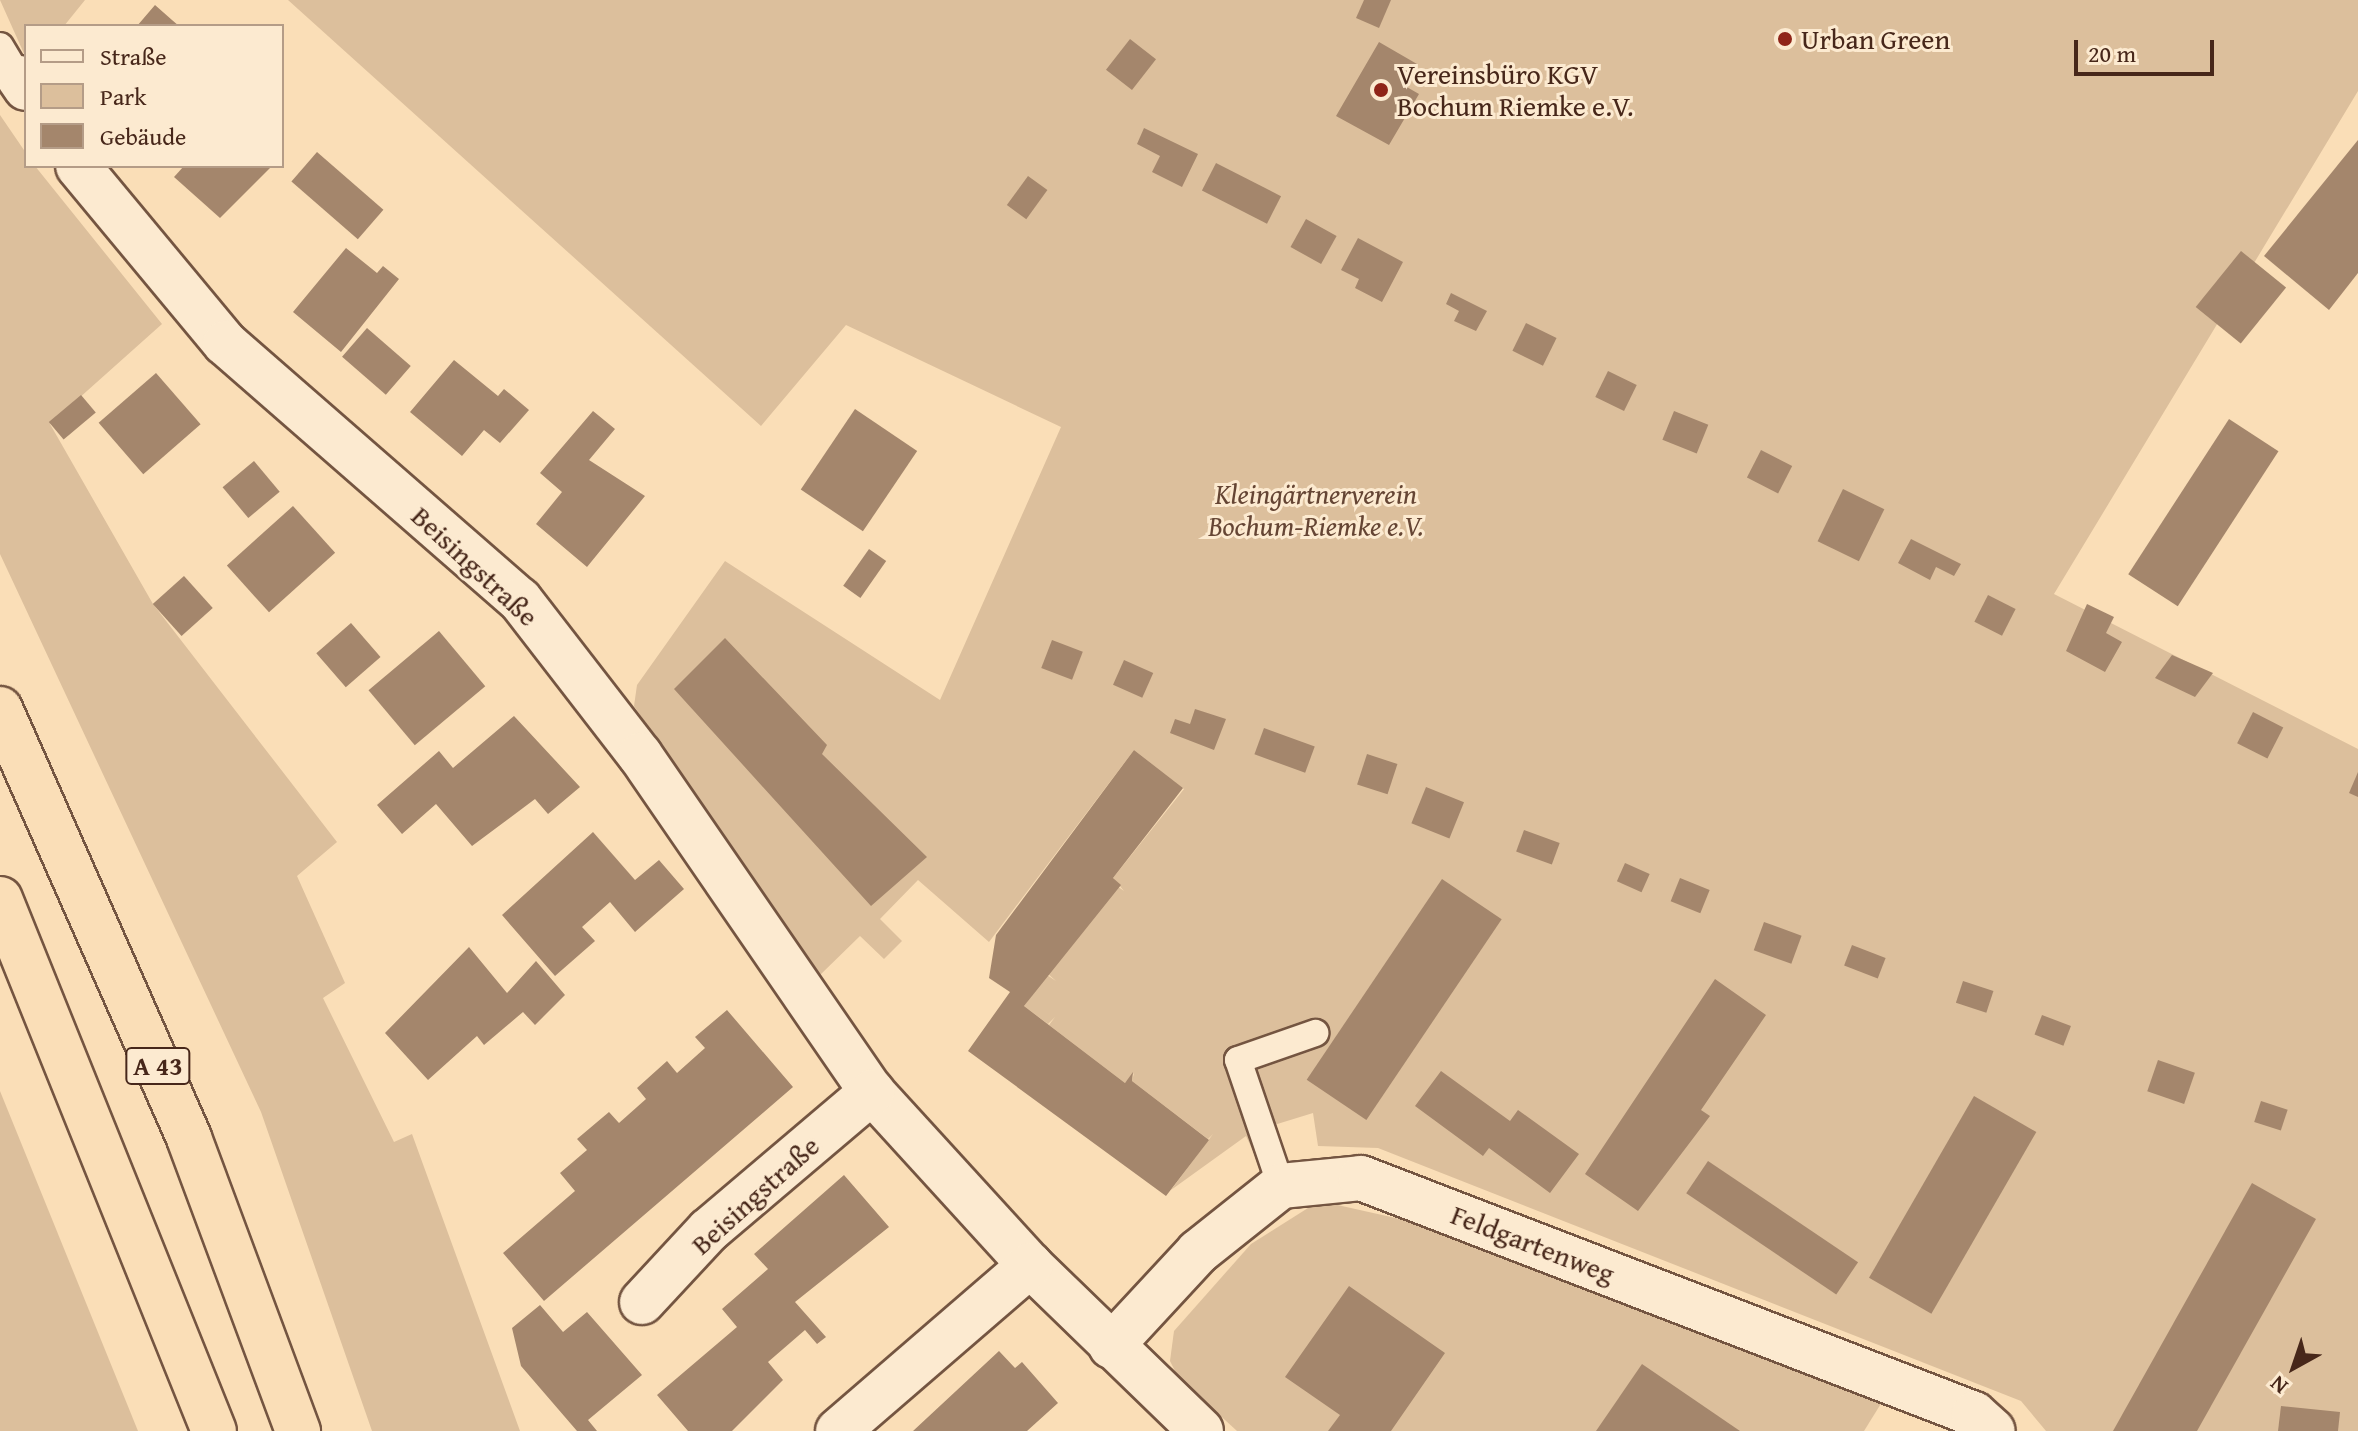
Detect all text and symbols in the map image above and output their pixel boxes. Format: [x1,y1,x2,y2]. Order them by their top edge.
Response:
place label: Urban Green [1801,22,1950,56]
legend [24,24,284,168]
scale bar [2078,24,2218,74]
marker: Urban Green [1776,30,1794,48]
text: 20 m [2088,36,2136,71]
text: Straße [100,39,167,74]
place label: Vereinsbüro KGV Bochum Riemke e.V. [1397,57,1634,123]
text: Park [100,79,146,114]
marker: Vereinsbüro KGV Bochum Riemke e.V. [1372,81,1390,99]
text: Gebäude [100,119,186,154]
park label: Kleingärtnerverein Bochum-Riemke e.V. [1208,477,1424,543]
street label: Beisingstraße [405,499,545,633]
road number: A 43 [124,1044,192,1088]
street label: Beisingstraße [684,1129,826,1261]
street label: Feldgartenweg [1447,1197,1619,1291]
north arrow [2254,1327,2334,1407]
text: N [2263,1368,2294,1402]

